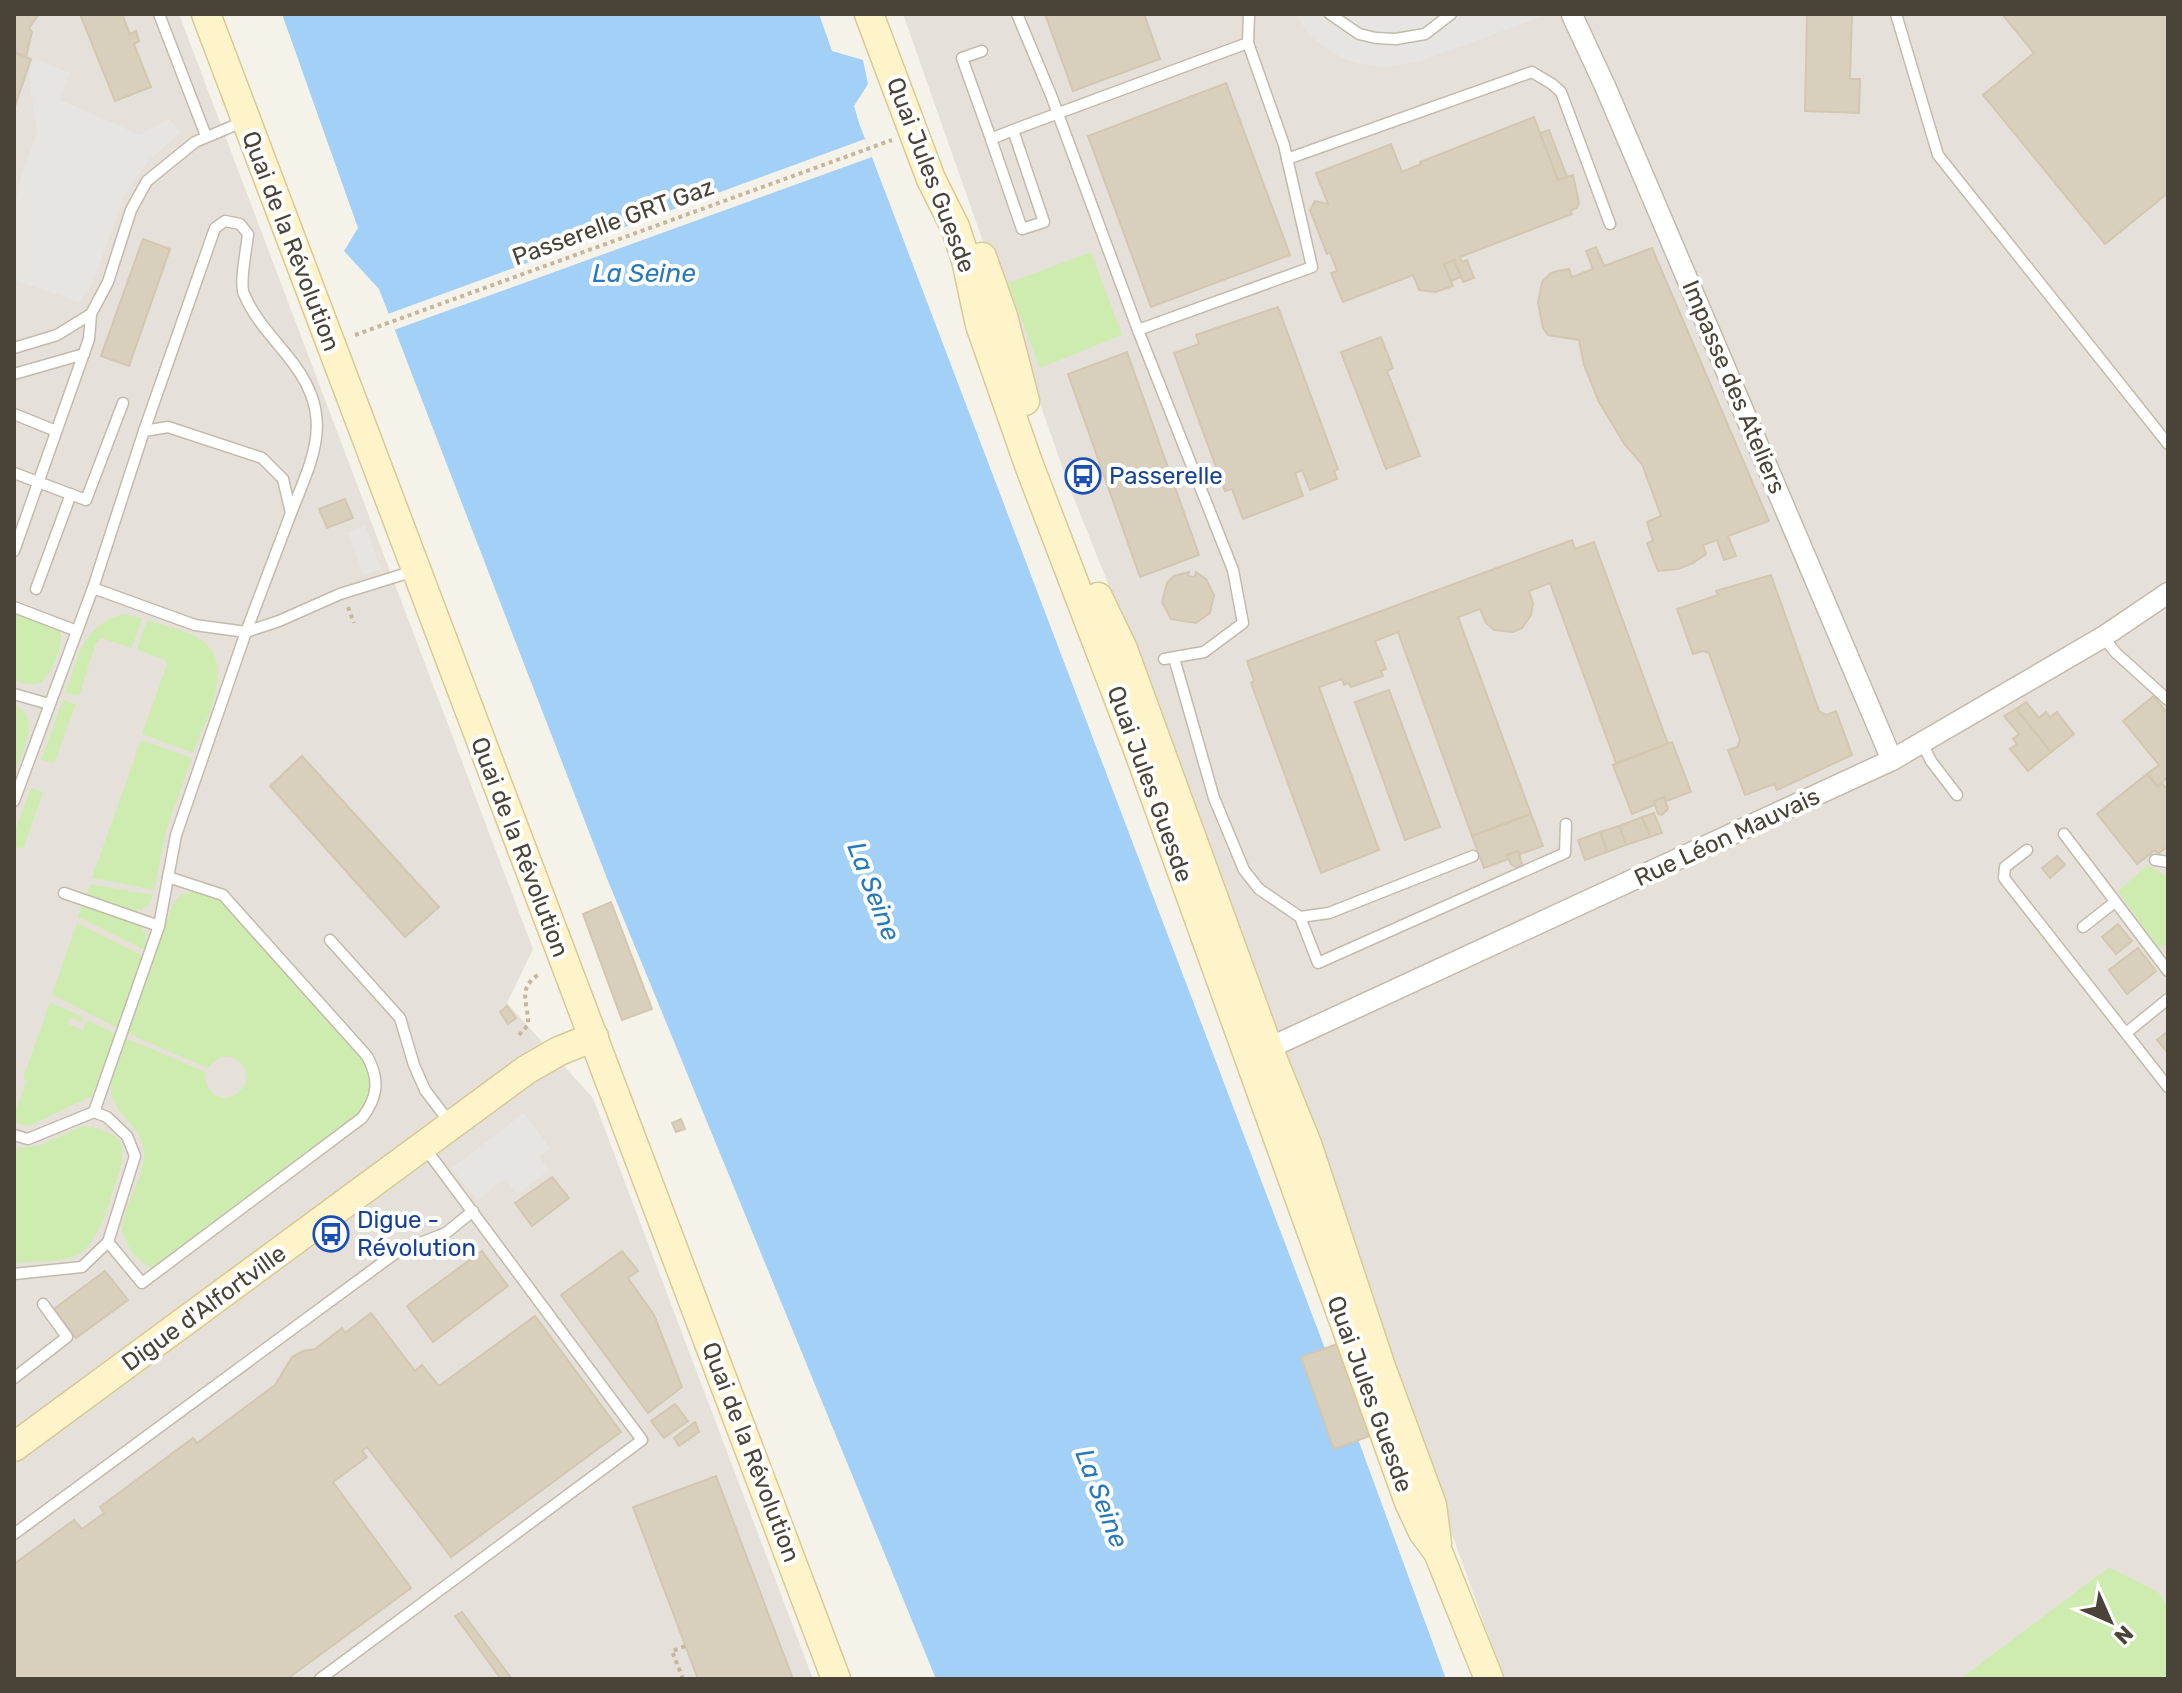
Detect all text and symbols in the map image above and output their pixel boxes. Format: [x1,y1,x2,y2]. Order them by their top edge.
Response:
street label: Quai Jules Guesde [881,73,981,277]
street label: Quai de la Révolution [236,127,346,355]
street label: Passerelle GRT Gaz [508,173,718,271]
water label: La Seine [592,258,696,289]
street label: Impasse des Ateliers [1676,276,1792,498]
bus stop icon: Passerelle [1064,457,1102,495]
place label: Passerelle [1109,462,1223,490]
street label: Quai Jules Guesde [1101,682,1199,886]
street label: Quai de la Révolution [465,733,575,961]
street label: Rue Léon Mauvais [1630,782,1824,892]
water label: La Seine [841,837,907,945]
place label: Digue - Révolution [357,1206,476,1262]
bus stop icon: Digue - Révolution [312,1215,350,1253]
street label: Digue d'Alfortville [117,1239,291,1377]
street label: Quai Jules Guesde [1321,1292,1419,1496]
street label: Quai de la Révolution [696,1338,806,1566]
water label: La Seine [1069,1444,1135,1552]
north arrow [2070,1581,2150,1661]
text: N [2109,1620,2139,1650]

